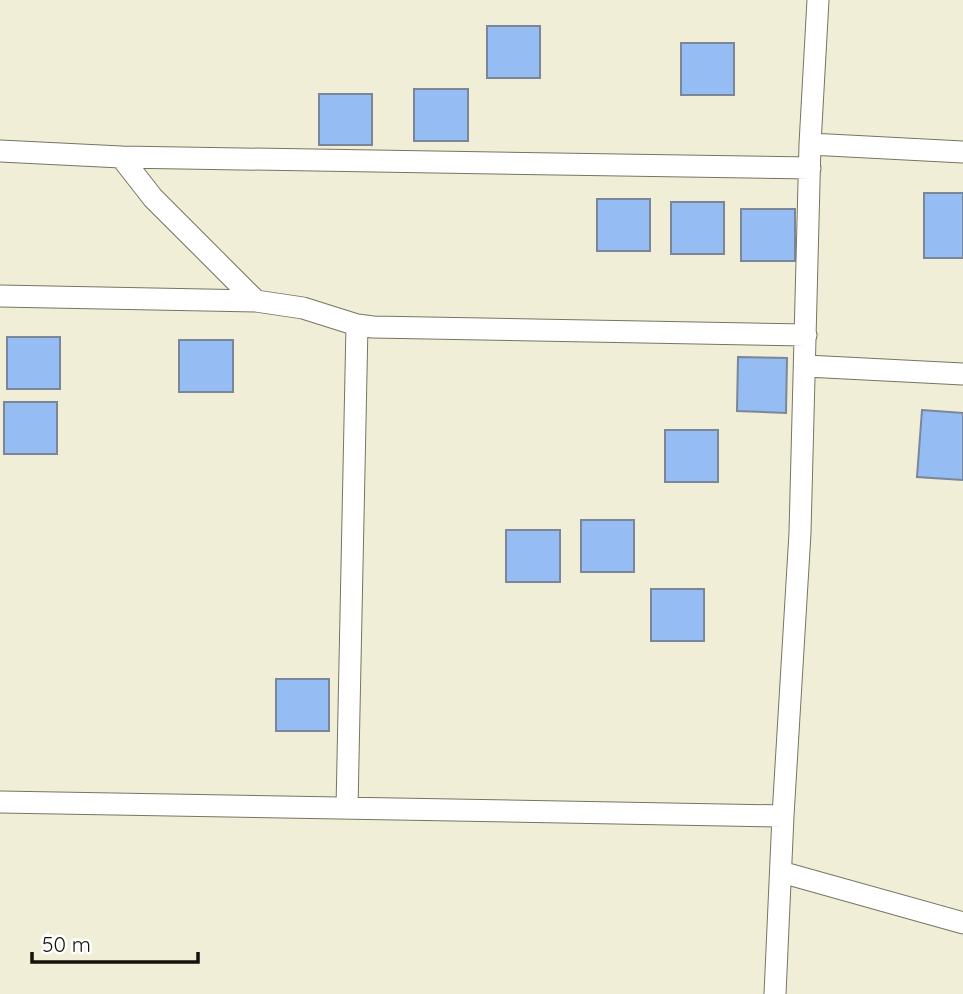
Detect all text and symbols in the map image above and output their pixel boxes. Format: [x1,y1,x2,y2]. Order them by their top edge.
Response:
scale bar [32,920,198,964]
text: 50 m [42,931,91,957]

